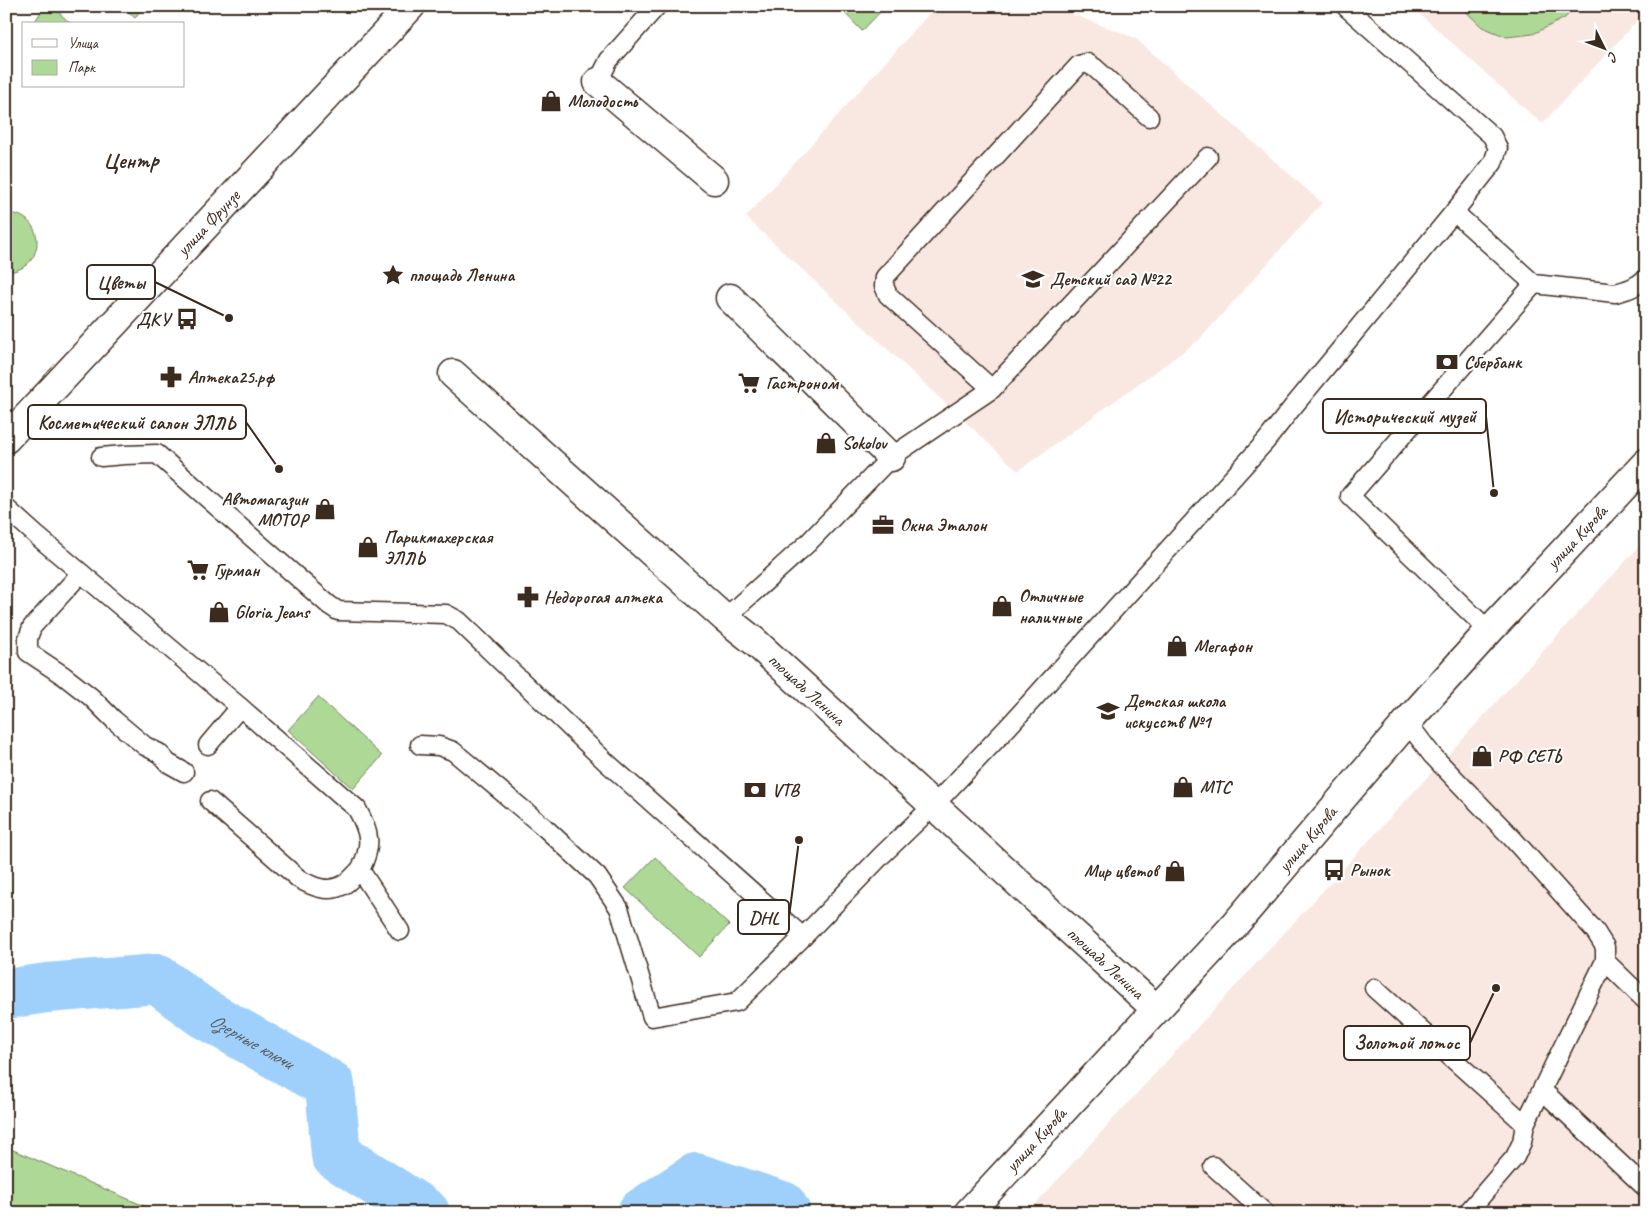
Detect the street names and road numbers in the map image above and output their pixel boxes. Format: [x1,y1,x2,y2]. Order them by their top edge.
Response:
street label: улица Фрунзе [171,184,245,261]
street label: улица Кирова [1541,499,1613,574]
street label: площадь Ленина [764,649,851,731]
street label: улица Кирова [1273,801,1343,877]
street label: площадь Ленина [1062,922,1150,1005]
street label: улица Кирова [1000,1102,1072,1177]

